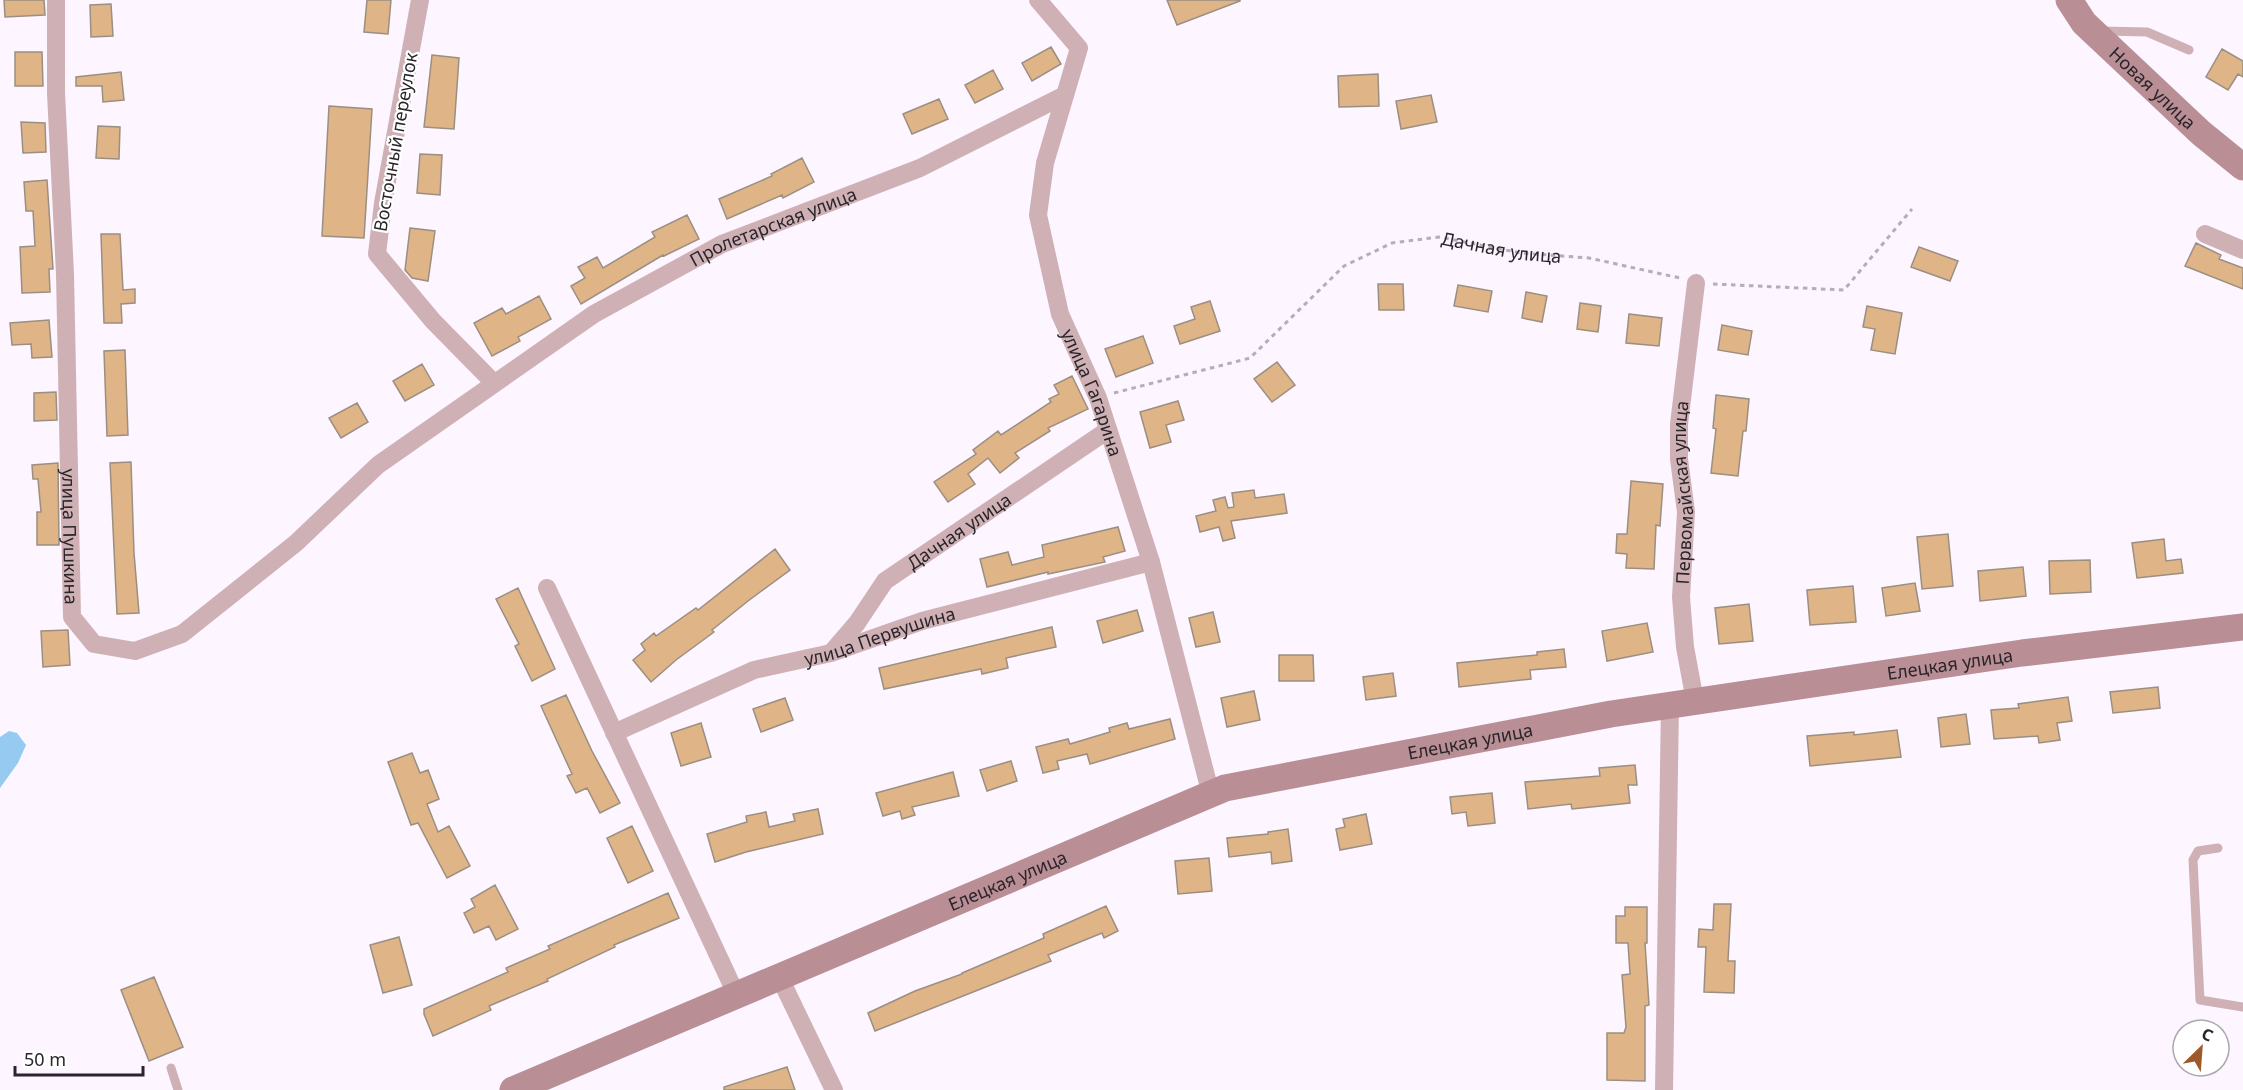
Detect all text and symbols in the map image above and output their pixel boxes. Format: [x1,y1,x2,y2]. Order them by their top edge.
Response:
street label: Новая улица [2104,41,2201,134]
street label: Восточный переулок [367,50,423,233]
street label: Пролетарская улица [685,181,860,272]
street label: Дачная улица [1440,226,1562,268]
street label: улица Гагарина [1056,325,1128,459]
street label: Первомайская улица [1667,399,1698,585]
street label: улица Пушкина [57,468,84,605]
street label: Дачная улица [902,487,1016,575]
street label: улица Первушина [802,601,958,671]
street label: Елецкая улица [1885,643,2014,685]
street label: Елецкая улица [1406,717,1535,765]
street label: Елецкая улица [944,844,1070,916]
north arrow [2171,1018,2231,1078]
text: С [2198,1022,2217,1047]
scale bar [15,1039,142,1077]
text: 50 m [24,1047,66,1071]

